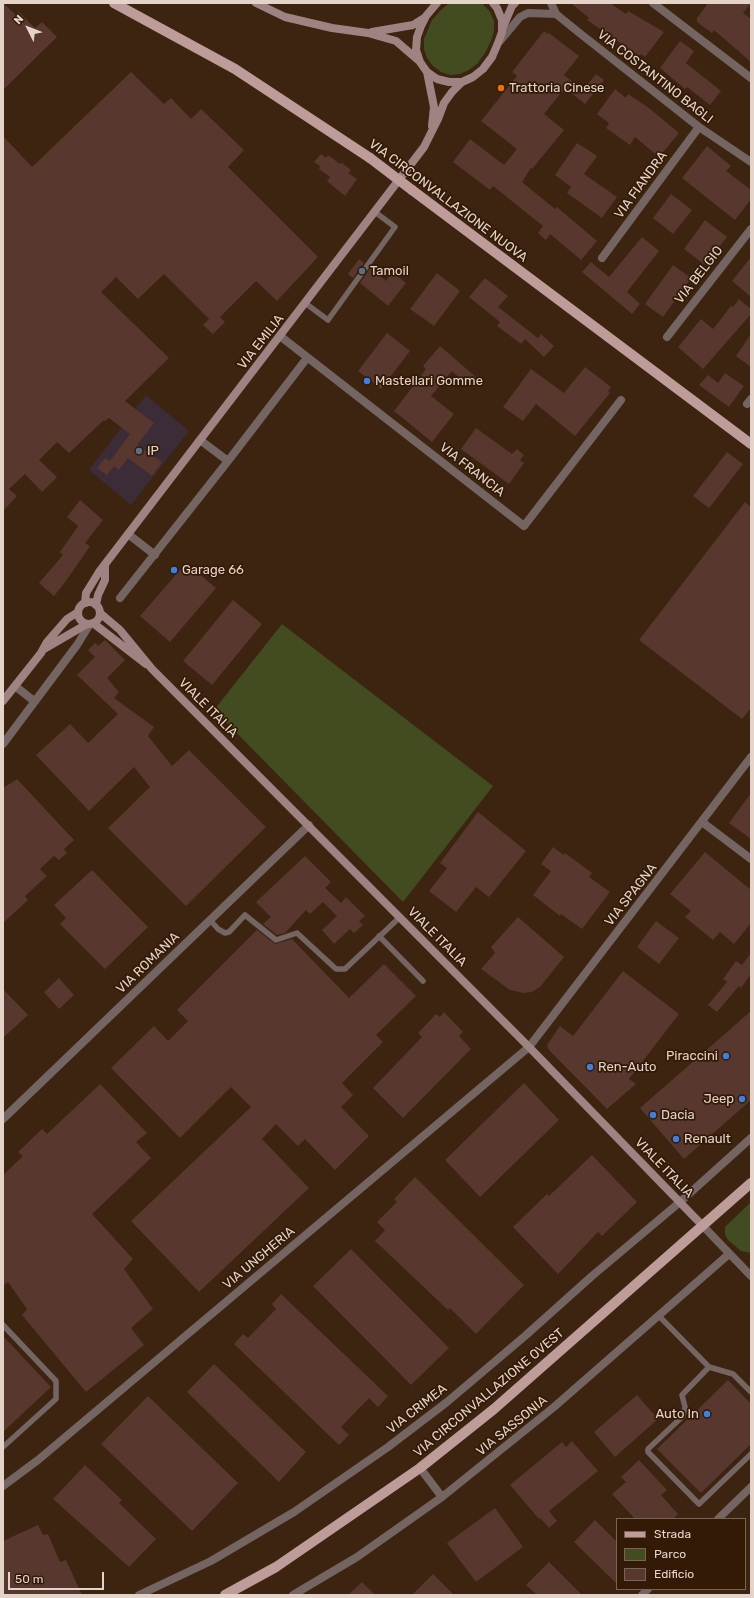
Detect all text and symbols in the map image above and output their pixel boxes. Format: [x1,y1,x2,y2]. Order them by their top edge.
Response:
north arrow [8,8,48,48]
text: N [11,12,26,27]
street label: VIA COSTANTINO BAGLI [594,27,716,127]
place label: Trattoria Cinese [509,80,604,96]
marker: Trattoria Cinese [496,83,506,93]
street label: VIA CIRCONVALLAZIONE NUOVA [366,136,530,266]
street label: VIA FIANDRA [611,148,671,222]
street label: VIA BELGIO [672,243,726,307]
place label: Tamoil [370,263,409,279]
marker: Tamoil [357,266,367,276]
street label: VIA EMILIA [235,311,287,373]
place label: Mastellari Gomme [375,373,483,389]
marker: Mastellari Gomme [362,376,372,386]
street label: VIA FRANCIA [436,440,508,500]
place label: IP [147,443,159,459]
marker: IP [134,446,144,456]
place label: Garage 66 [182,562,244,578]
marker: Garage 66 [169,565,179,575]
street label: VIALE ITALIA [175,675,241,741]
street label: VIA SPAGNA [602,861,660,929]
street label: VIALE ITALIA [404,904,470,970]
street label: VIA ROMANIA [113,929,183,997]
place label: Piraccini [666,1048,718,1064]
marker: Piraccini [721,1051,731,1061]
place label: Ren-Auto [598,1059,657,1075]
marker: Ren-Auto [585,1062,595,1072]
place label: Jeep [703,1091,734,1107]
marker: Jeep [737,1094,747,1104]
place label: Dacia [661,1107,695,1123]
marker: Dacia [648,1110,658,1120]
place label: Renault [684,1131,731,1147]
marker: Renault [671,1134,681,1144]
street label: VIALE ITALIA [631,1135,697,1201]
street label: VIA UNGHERIA [220,1223,298,1293]
street label: VIA CIRCONVALLAZIONE OVEST [411,1325,567,1461]
street label: VIA CRIMEA [384,1381,450,1437]
street label: VIA SASSONIA [473,1393,551,1459]
place label: Auto In [655,1406,699,1422]
marker: Auto In [702,1409,712,1419]
legend [616,1518,746,1590]
text: Strada [654,1527,691,1541]
text: Parco [654,1547,686,1561]
scale bar [10,1564,106,1590]
text: Edificio [654,1567,694,1581]
text: 50 m [15,1572,43,1586]

